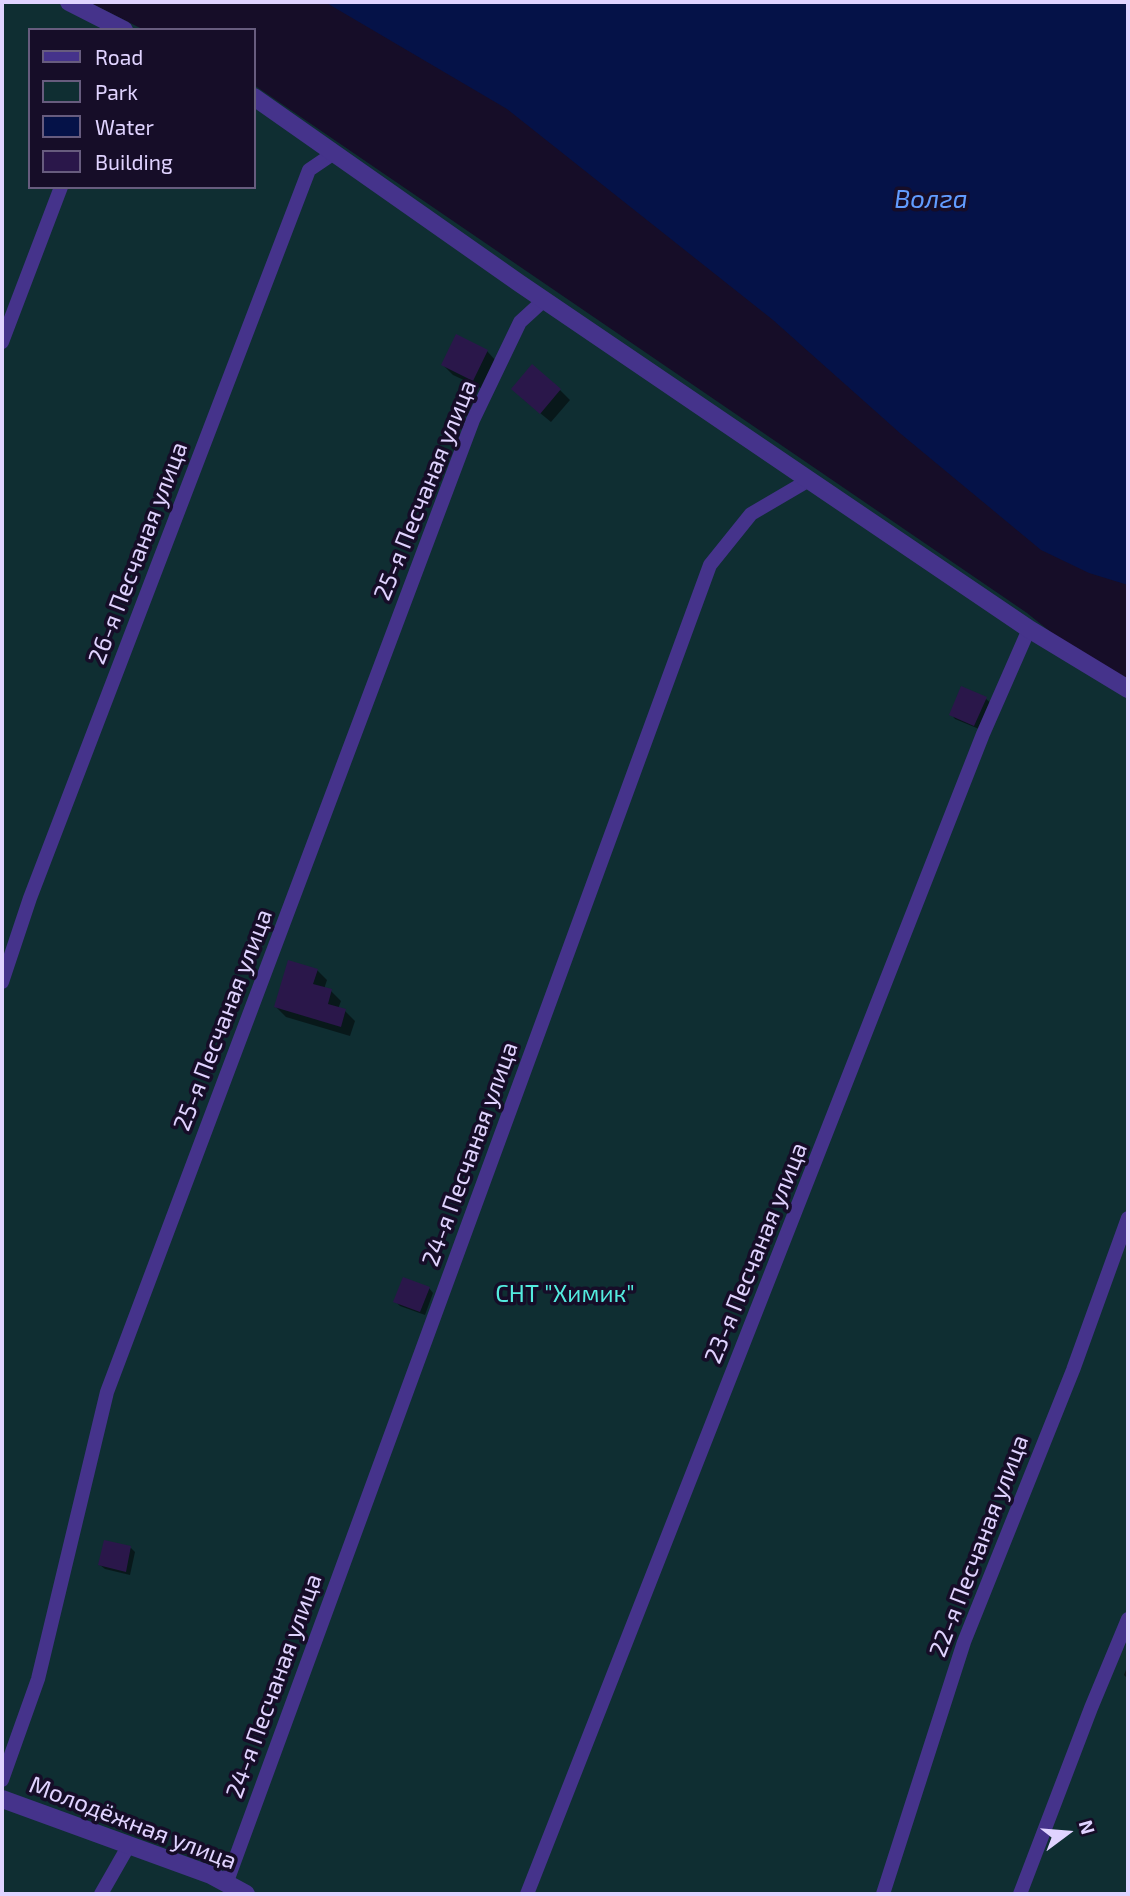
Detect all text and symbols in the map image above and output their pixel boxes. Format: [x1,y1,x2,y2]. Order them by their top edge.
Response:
legend [28,28,256,189]
text: Road [95,44,143,69]
text: Park [95,79,138,104]
text: Water [95,114,154,139]
text: Building [95,149,173,174]
water label: Волга [894,183,968,215]
street label: 25-я Песчаная улица [368,376,482,604]
street label: 26-я Песчаная улица [82,438,194,668]
street label: 25-я Песчаная улица [167,905,279,1135]
street label: 24-я Песчаная улица [416,1038,524,1270]
street label: 23-я Песчаная улица [699,1138,813,1368]
park label: СНТ "Химик" [495,1280,635,1308]
street label: 22-я Песчаная улица [923,1431,1035,1661]
street label: 24-я Песчаная улица [220,1570,328,1802]
street label: Молодёжная улица [25,1770,241,1876]
north arrow [1032,1798,1102,1868]
text: N [1075,1817,1101,1837]

